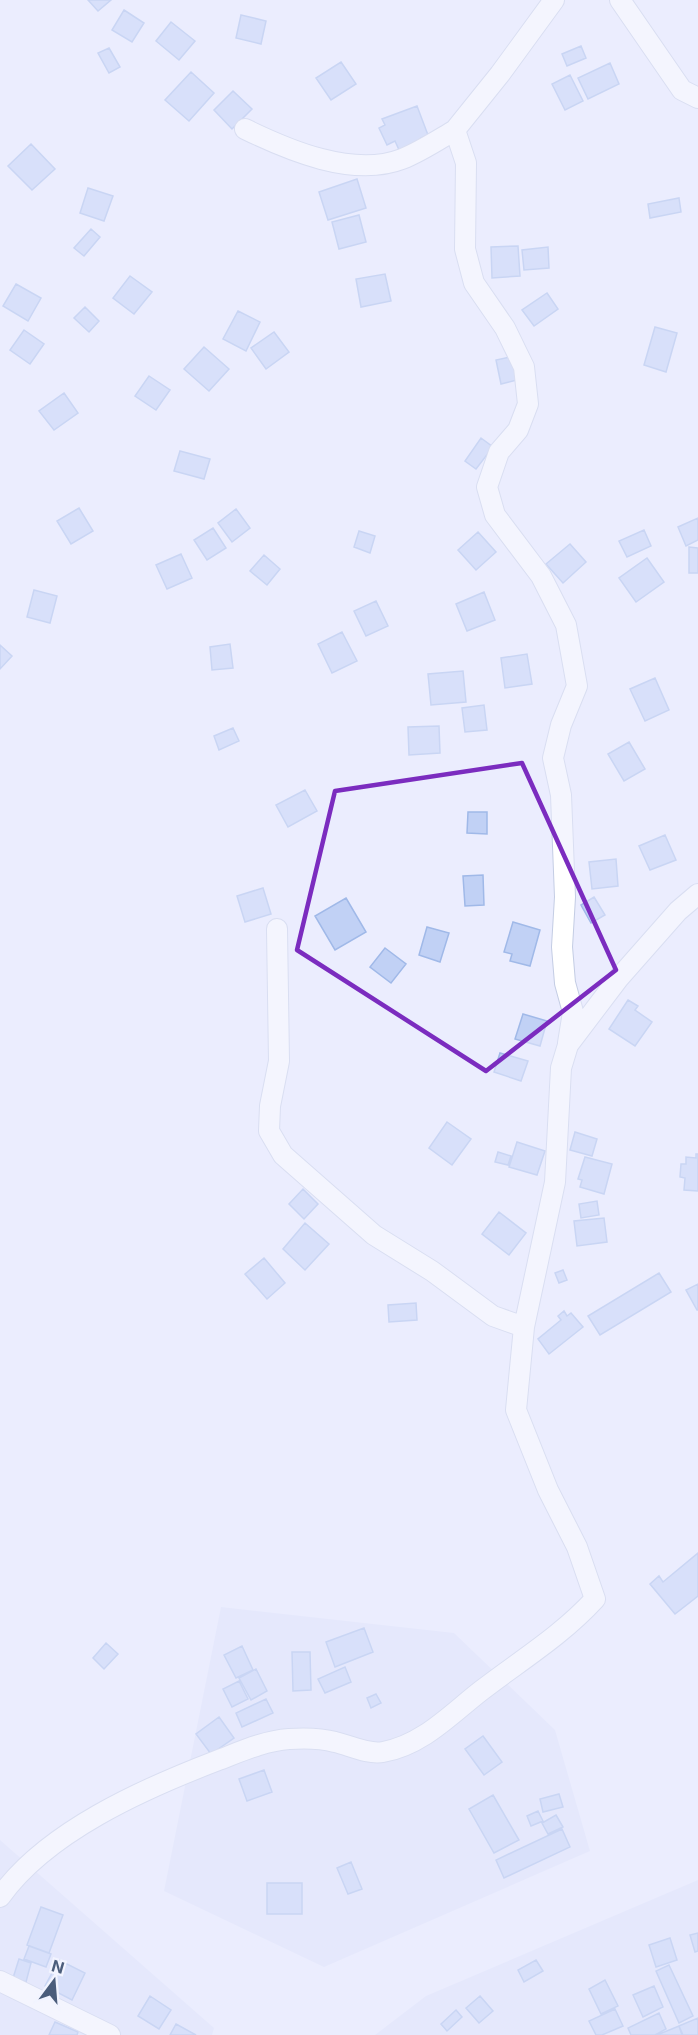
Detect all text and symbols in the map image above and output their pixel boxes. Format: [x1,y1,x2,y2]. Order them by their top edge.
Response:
north arrow [24,1951,84,2011]
text: N [50,1955,67,1978]

